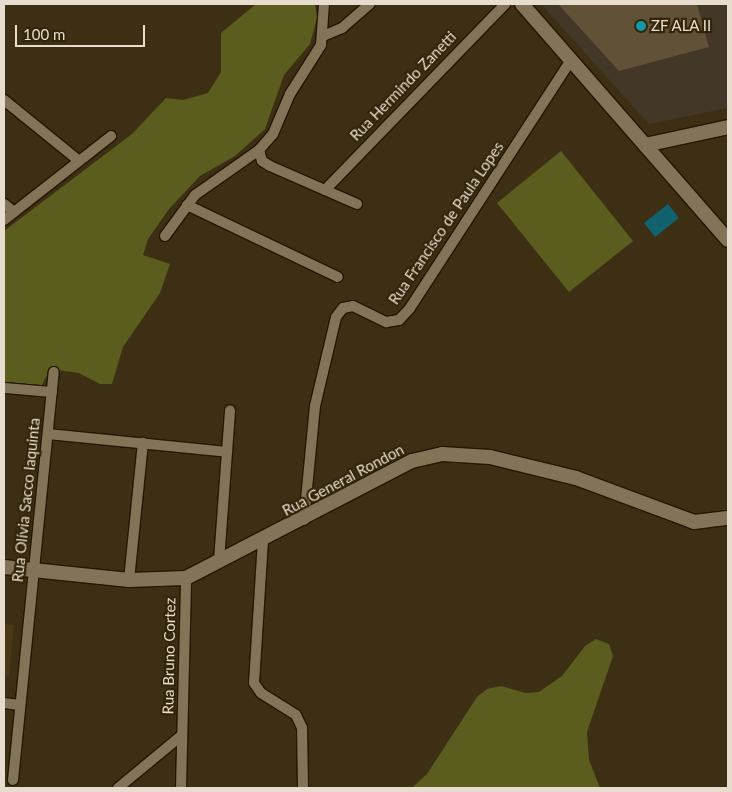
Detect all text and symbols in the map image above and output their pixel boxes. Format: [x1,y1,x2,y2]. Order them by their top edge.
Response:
scale bar [18,15,148,47]
place label: ZF ALA II [651,17,713,35]
marker: ZF ALA II [635,20,647,32]
text: 100 m [23,25,65,43]
street label: Rua Hermindo Zanetti [346,28,460,144]
street label: Rua Francisco de Paula Lopes [385,138,507,308]
street label: Rua Olívia Sacco Iaquinta [8,417,44,583]
street label: Rua General Rondon [279,440,407,520]
street label: Rua Bruno Cortez [159,598,179,714]

